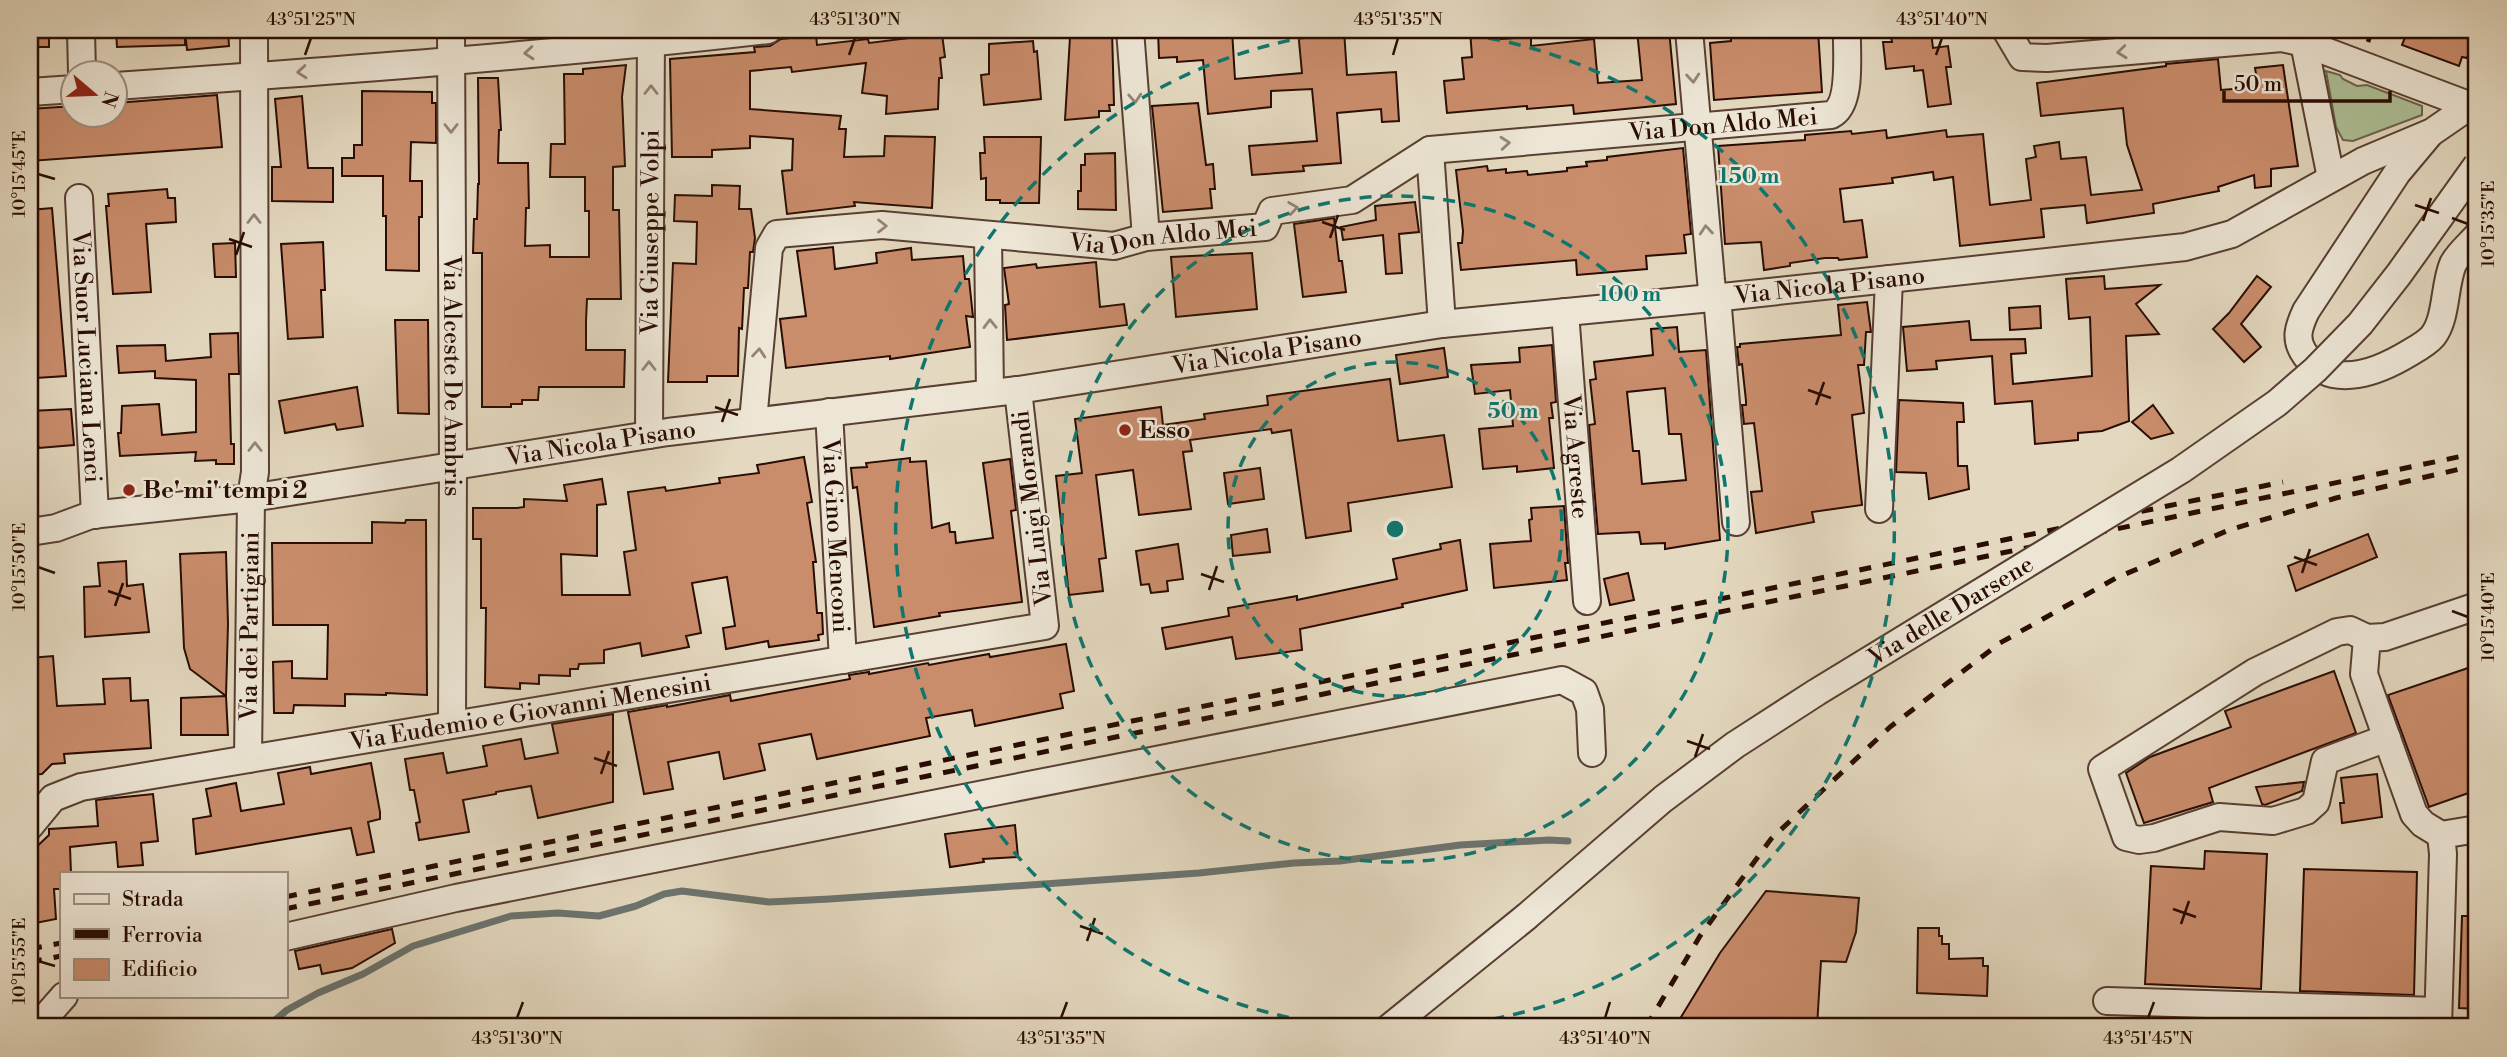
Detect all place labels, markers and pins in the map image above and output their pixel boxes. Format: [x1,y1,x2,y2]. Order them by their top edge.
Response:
place label: Esso [1139,416,1190,446]
marker: Esso [1117,422,1133,438]
place label: Be' mi' tempi 2 [143,476,307,506]
marker: Be' mi' tempi 2 [121,482,137,498]
centre of rings [1383,517,1407,541]

